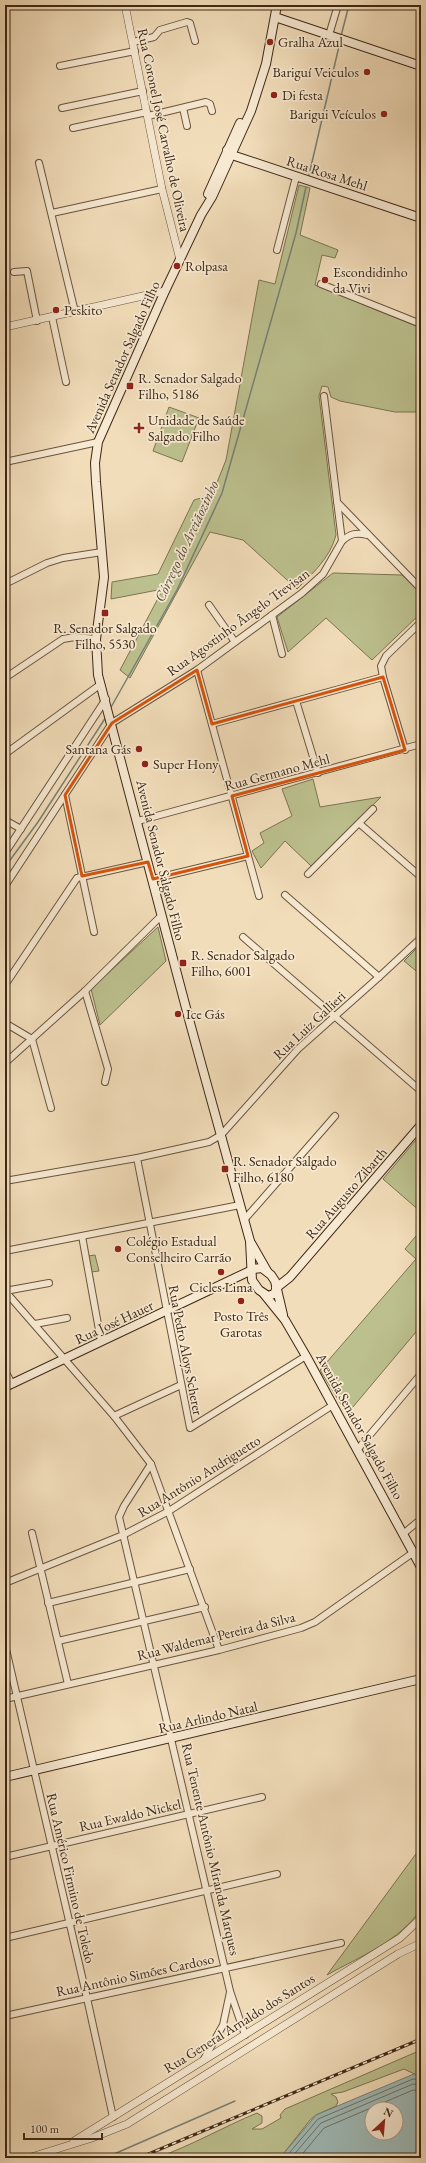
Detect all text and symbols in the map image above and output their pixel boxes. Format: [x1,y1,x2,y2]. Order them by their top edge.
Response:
street label: Rua Coronel José Carvalho de Oliveira [134,27,194,234]
place label: Gralha Azul [278,33,343,51]
marker: Gralha Azul [265,37,275,47]
place label: Bariguí Veiculos [273,63,359,81]
marker: Bariguí Veiculos [362,67,372,77]
place label: Di festa [282,86,323,104]
marker: Di festa [269,90,279,100]
place label: Barigui Veículos [290,105,376,123]
marker: Barigui Veículos [379,109,389,119]
street label: Rua Rosa Mehl [284,151,370,195]
place label: Rolpasa [185,257,228,275]
marker: Rolpasa [172,261,182,271]
place label: Escondidinho da Vivi [333,263,408,297]
marker: Escondidinho da Vivi [320,275,330,285]
street label: Avenida Senador Salgado Filho [80,278,164,437]
place label: Peskito [64,301,102,319]
marker: Peskito [51,305,61,315]
place label: R. Senador Salgado Filho, 5186 [138,369,242,403]
marker: R. Senador Salgado Filho, 5186 [125,381,135,391]
place label: Unidade de Saúde Salgado Filho [148,411,245,445]
marker: Unidade de Saúde Salgado Filho [133,422,145,434]
water label: Córrego do Areiãozinho [150,477,223,605]
street label: Rua Agostinho Ângelo Trevisan [163,564,313,680]
marker: R. Senador Salgado Filho, 5530 [100,608,110,618]
place label: R. Senador Salgado Filho, 5530 [53,619,157,653]
place label: Santana Gás [65,740,131,758]
marker: Santana Gás [134,744,144,754]
street label: Rua Germano Mehl [222,749,332,795]
place label: Super Hony [153,755,219,773]
marker: Super Hony [140,759,150,769]
street label: Avenida Senador Salgado Filho [132,777,190,942]
place label: R. Senador Salgado Filho, 6001 [191,946,295,980]
marker: R. Senador Salgado Filho, 6001 [178,958,188,968]
street label: Rua Luiz Gallieri [269,987,349,1063]
place label: Ice Gás [186,1005,225,1023]
marker: Ice Gás [173,1009,183,1019]
street label: Rua Augusto Zibarth [301,1143,391,1243]
place label: R. Senador Salgado Filho, 6180 [233,1152,337,1186]
marker: R. Senador Salgado Filho, 6180 [220,1164,230,1174]
place label: Colégio Estadual Conselheiro Carrão [126,1232,232,1266]
marker: Colégio Estadual Conselheiro Carrão [113,1244,123,1254]
marker: Cicles Lima [216,1267,226,1277]
place label: Cicles Lima [189,1278,253,1296]
street label: Rua Pedro Aloys Scherer [165,1283,208,1417]
street label: Rua José Hauer [72,1296,156,1348]
marker: Posto Três Garotas [236,1296,246,1306]
place label: Posto Três Garotas [213,1307,269,1341]
street label: Avenida Senador Salgado Filho [312,1349,408,1502]
street label: Rua Antônio Andriguetto [134,1431,264,1521]
street label: Rua Waldemar Pereira da Silva [135,1608,297,1664]
street label: Rua Arlindo Natal [157,1697,260,1737]
street label: Rua Tenente Antônio Miranda Marques [178,1741,244,1957]
street label: Rua Américo Firmino de Toledo [43,1791,99,1965]
street label: Rua Ewaldo Nickel [77,1794,183,1835]
street label: Rua Antônio Simões Cardoso [54,1949,216,2001]
street label: Rua General Arnaldo dos Santos [160,1969,318,2077]
north arrow [364,2101,404,2141]
text: N [381,2104,396,2120]
scale bar [24,2115,102,2141]
text: 100 m [30,2121,60,2137]

